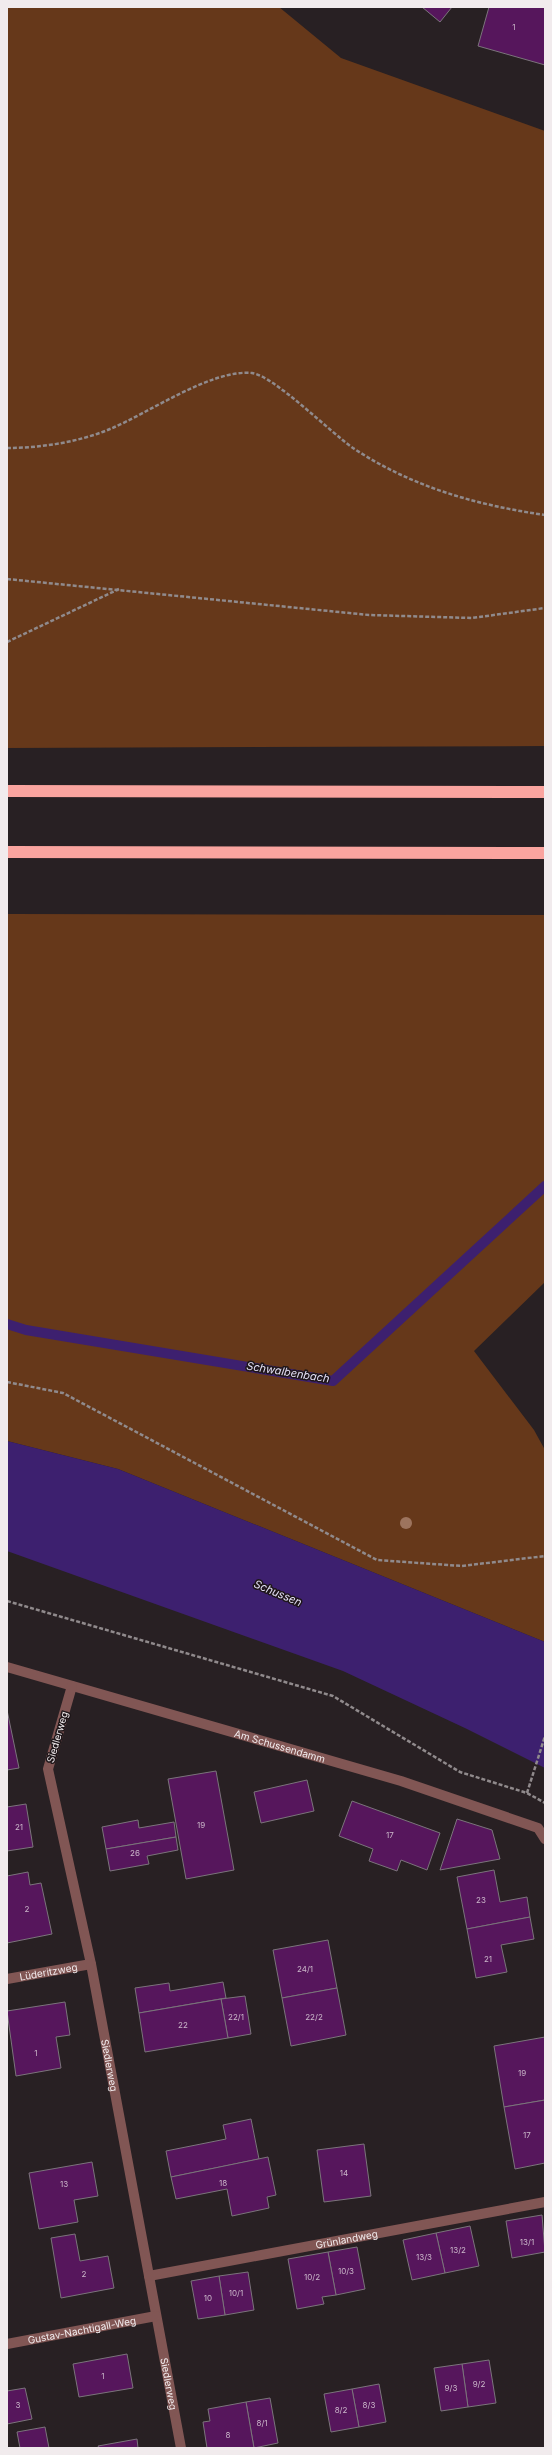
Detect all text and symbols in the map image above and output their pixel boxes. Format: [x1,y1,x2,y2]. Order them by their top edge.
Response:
house number: 1 [512,22,516,32]
water label: Schwalbenbach [245,1359,331,1386]
water label: Schussen [252,1577,305,1610]
street label: Siedlerweg [44,1710,70,1764]
street label: Am Schussendamm [233,1727,327,1765]
house number: 19 [197,1820,205,1830]
house number: 21 [15,1822,23,1832]
house number: 17 [386,1830,394,1840]
house number: 26 [130,1848,140,1858]
house number: 23 [476,1895,486,1905]
house number: 2 [25,1904,30,1914]
house number: 21 [484,1954,492,1964]
street label: Lüderitzweg [18,1961,78,1983]
house number: 24/1 [297,1964,313,1974]
house number: 22/1 [228,2012,244,2022]
house number: 22/2 [305,2012,323,2022]
house number: 22 [178,2020,188,2030]
street label: Siedlerweg [99,2038,121,2092]
house number: 1 [34,2048,38,2058]
house number: 19 [518,2068,526,2078]
house number: 17 [523,2130,531,2140]
house number: 14 [340,2168,348,2178]
house number: 18 [219,2178,227,2188]
house number: 13 [60,2179,68,2189]
street label: Grünlandweg [314,2227,379,2251]
house number: 13/1 [520,2237,534,2247]
house number: 13/2 [450,2245,466,2255]
house number: 13/3 [416,2252,432,2262]
house number: 10/3 [338,2266,354,2276]
house number: 2 [82,2269,87,2279]
house number: 10/2 [304,2272,320,2282]
house number: 10/1 [229,2288,243,2298]
house number: 10 [204,2293,212,2303]
street label: Gustav-Nachtigall-Weg [27,2314,137,2346]
street label: Siedlerweg [158,2357,180,2411]
house number: 1 [101,2371,105,2381]
house number: 9/2 [473,2379,485,2389]
house number: 9/3 [445,2383,457,2393]
house number: 3 [16,2400,21,2410]
house number: 8/3 [363,2400,375,2410]
house number: 8/2 [335,2405,347,2415]
house number: 8/1 [256,2418,268,2428]
house number: 8 [226,2430,231,2440]

